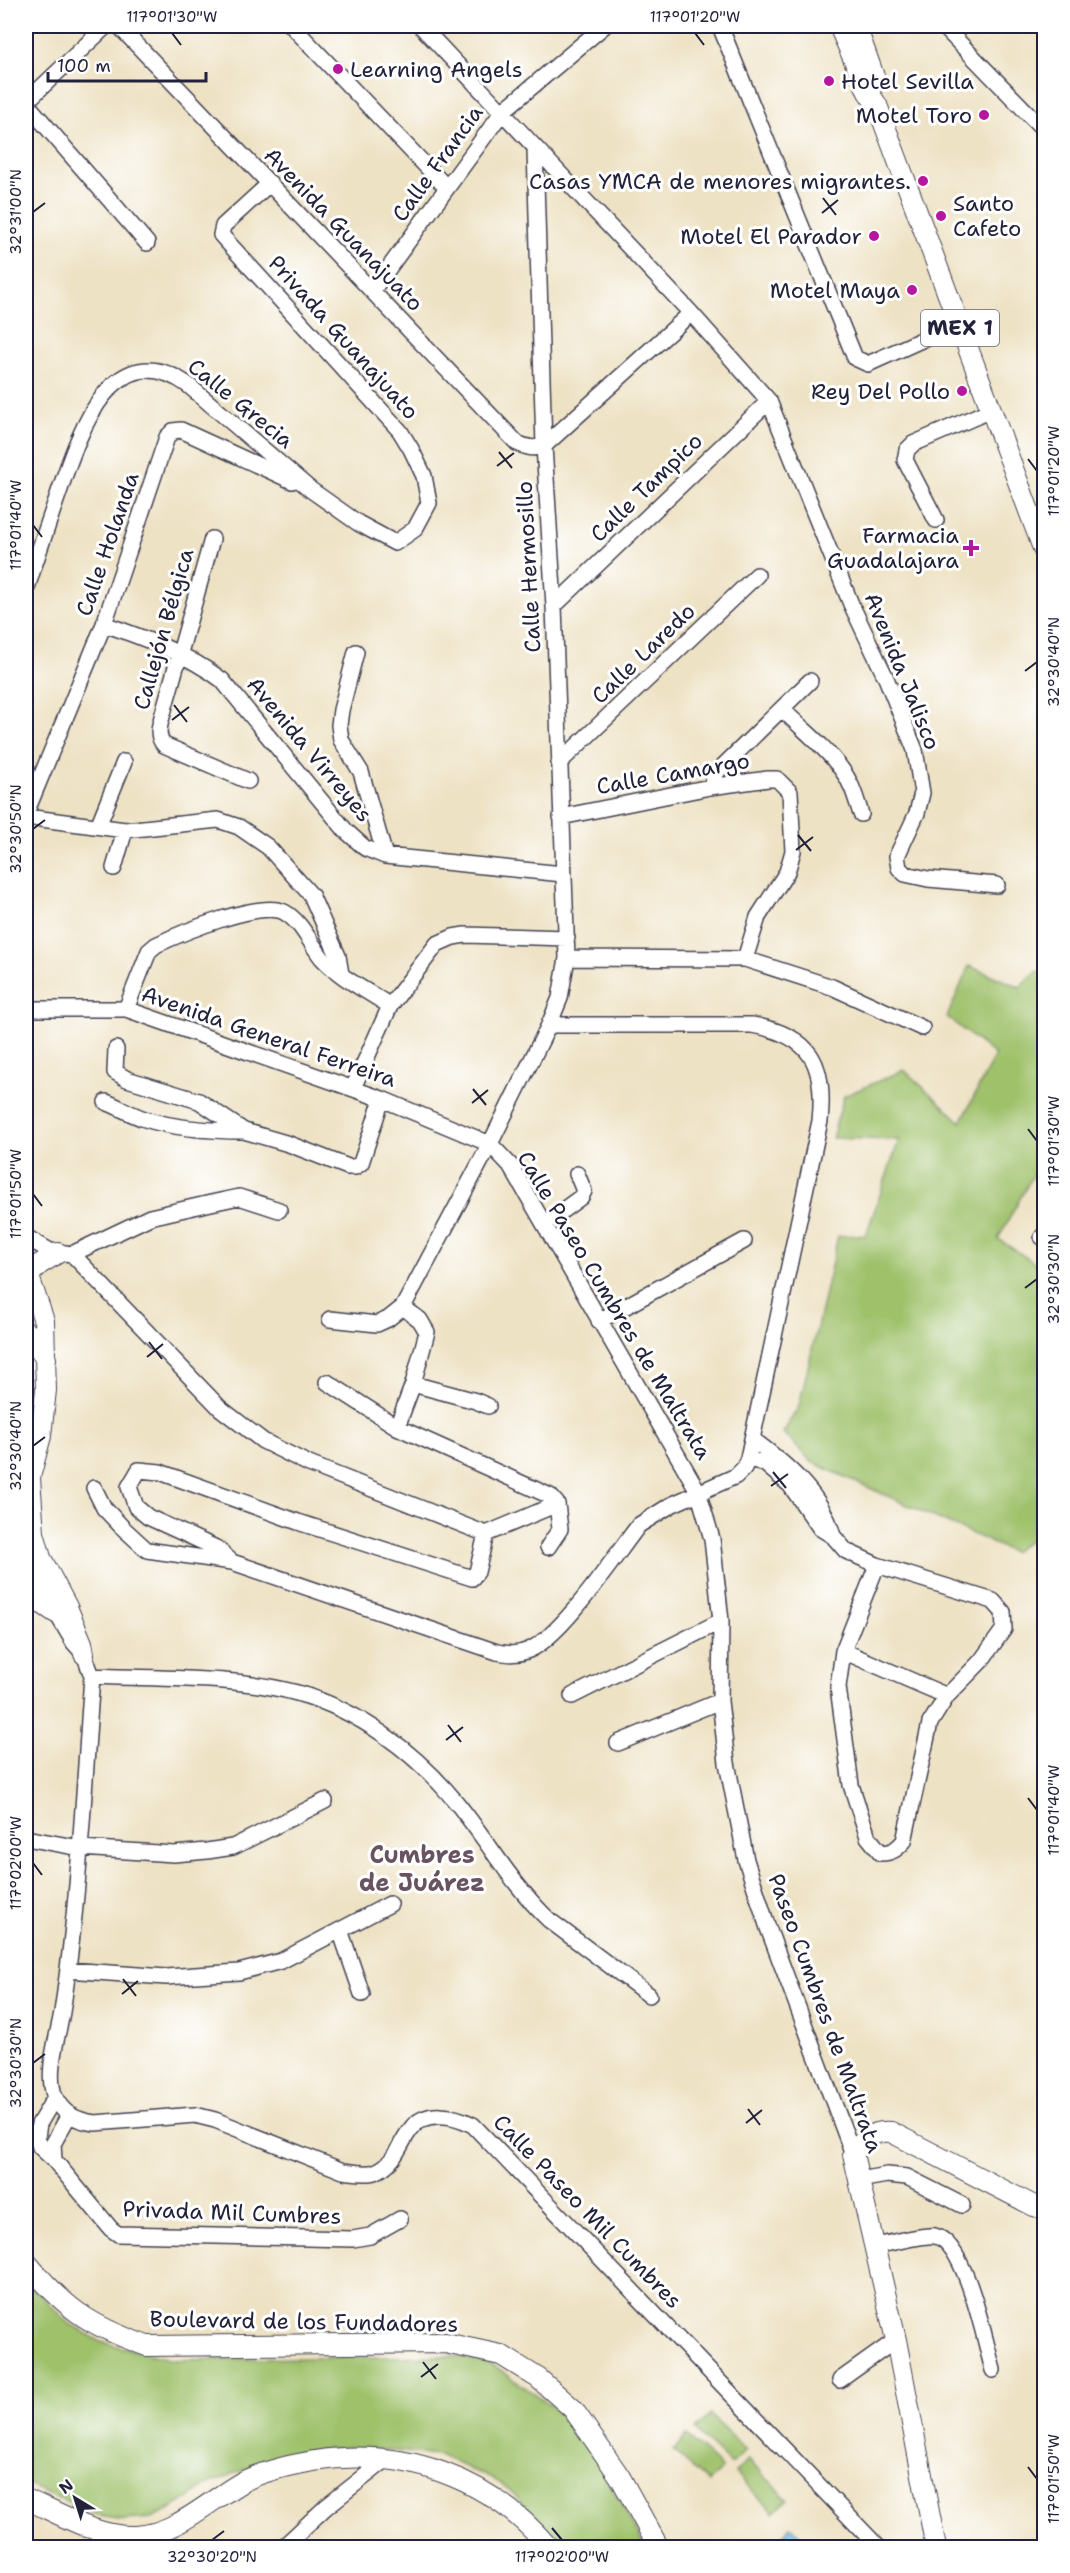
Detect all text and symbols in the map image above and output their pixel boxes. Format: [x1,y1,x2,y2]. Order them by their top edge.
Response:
text: 117°01'30"W [127,7,217,27]
text: 117°01'20"W [650,7,740,27]
scale bar [48,45,206,83]
text: 100 m [57,54,111,78]
place label: Learning Angels [350,55,523,84]
marker: Learning Angels [331,62,345,76]
place label: Hotel Sevilla [841,67,974,96]
marker: Hotel Sevilla [822,74,836,88]
street label: Calle Francia [385,99,490,227]
place label: Motel Toro [856,101,972,130]
marker: Motel Toro [977,108,991,122]
street label: Avenida Guanajuato [258,141,430,318]
place label: Casas YMCA de menores migrantes. [529,167,911,196]
text: 32°31'00"N [6,169,26,255]
marker: Casas YMCA de menores migrantes. [916,174,930,188]
place label: Santo Cafeto [953,189,1021,243]
marker: Santo Cafeto [934,209,948,223]
place label: Motel El Parador [680,222,862,251]
marker: Motel El Parador [867,229,881,243]
street label: Privada Guanajuato [262,249,425,426]
place label: Motel Maya [770,276,900,305]
marker: Motel Maya [905,283,919,297]
road number: MEX 1 [921,310,999,346]
street label: Calle Grecia [182,352,300,455]
place label: Rey Del Pollo [811,377,950,406]
marker: Rey Del Pollo [955,384,969,398]
street label: Calle Tampico [584,426,709,548]
text: 117°01'20"W [1044,426,1064,516]
street label: Calle Holanda [69,468,146,620]
text: 117°01'40"W [6,480,26,570]
street label: Calle Hermosillo [510,480,547,654]
place label: Farmacia Guadalajara [827,521,959,575]
marker: Farmacia Guadalajara [964,541,978,555]
street label: Callejón Bélgica [127,545,200,713]
street label: Avenida Jalisco [858,588,947,754]
street label: Calle Laredo [585,597,701,710]
text: 32°30'40"N [1044,617,1064,707]
street label: Avenida Virreyes [240,671,379,828]
street label: Calle Camargo [594,746,752,801]
text: 32°30'50"N [6,784,26,874]
street label: Avenida General Ferreira [138,979,400,1094]
text: 117°01'30"W [1044,1096,1064,1186]
street label: Calle Paseo Cumbres de Maltrata [511,1146,719,1465]
text: 117°01'50"W [6,1149,26,1239]
text: 32°30'30"N [1044,1234,1064,1324]
text: 32°30'40"N [6,1401,26,1491]
text: 117°01'40"W [1044,1765,1064,1855]
text: 117°02'00"W [6,1816,26,1910]
district label: Cumbres de Juárez [359,1839,485,1899]
street label: Paseo Cumbres de Maltrata [761,1870,890,2157]
text: 32°30'30"N [6,2018,26,2108]
street label: Calle Paseo Mil Cumbres [487,2108,688,2315]
street label: Privada Mil Cumbres [122,2194,342,2231]
street label: Boulevard de los Fundadores [149,2304,459,2339]
text: 117°01'50"W [1044,2434,1064,2524]
north arrow [45,2468,105,2528]
text: N [55,2474,78,2499]
text: 32°30'20"N [167,2547,257,2567]
text: 117°02'00"W [515,2547,609,2567]

